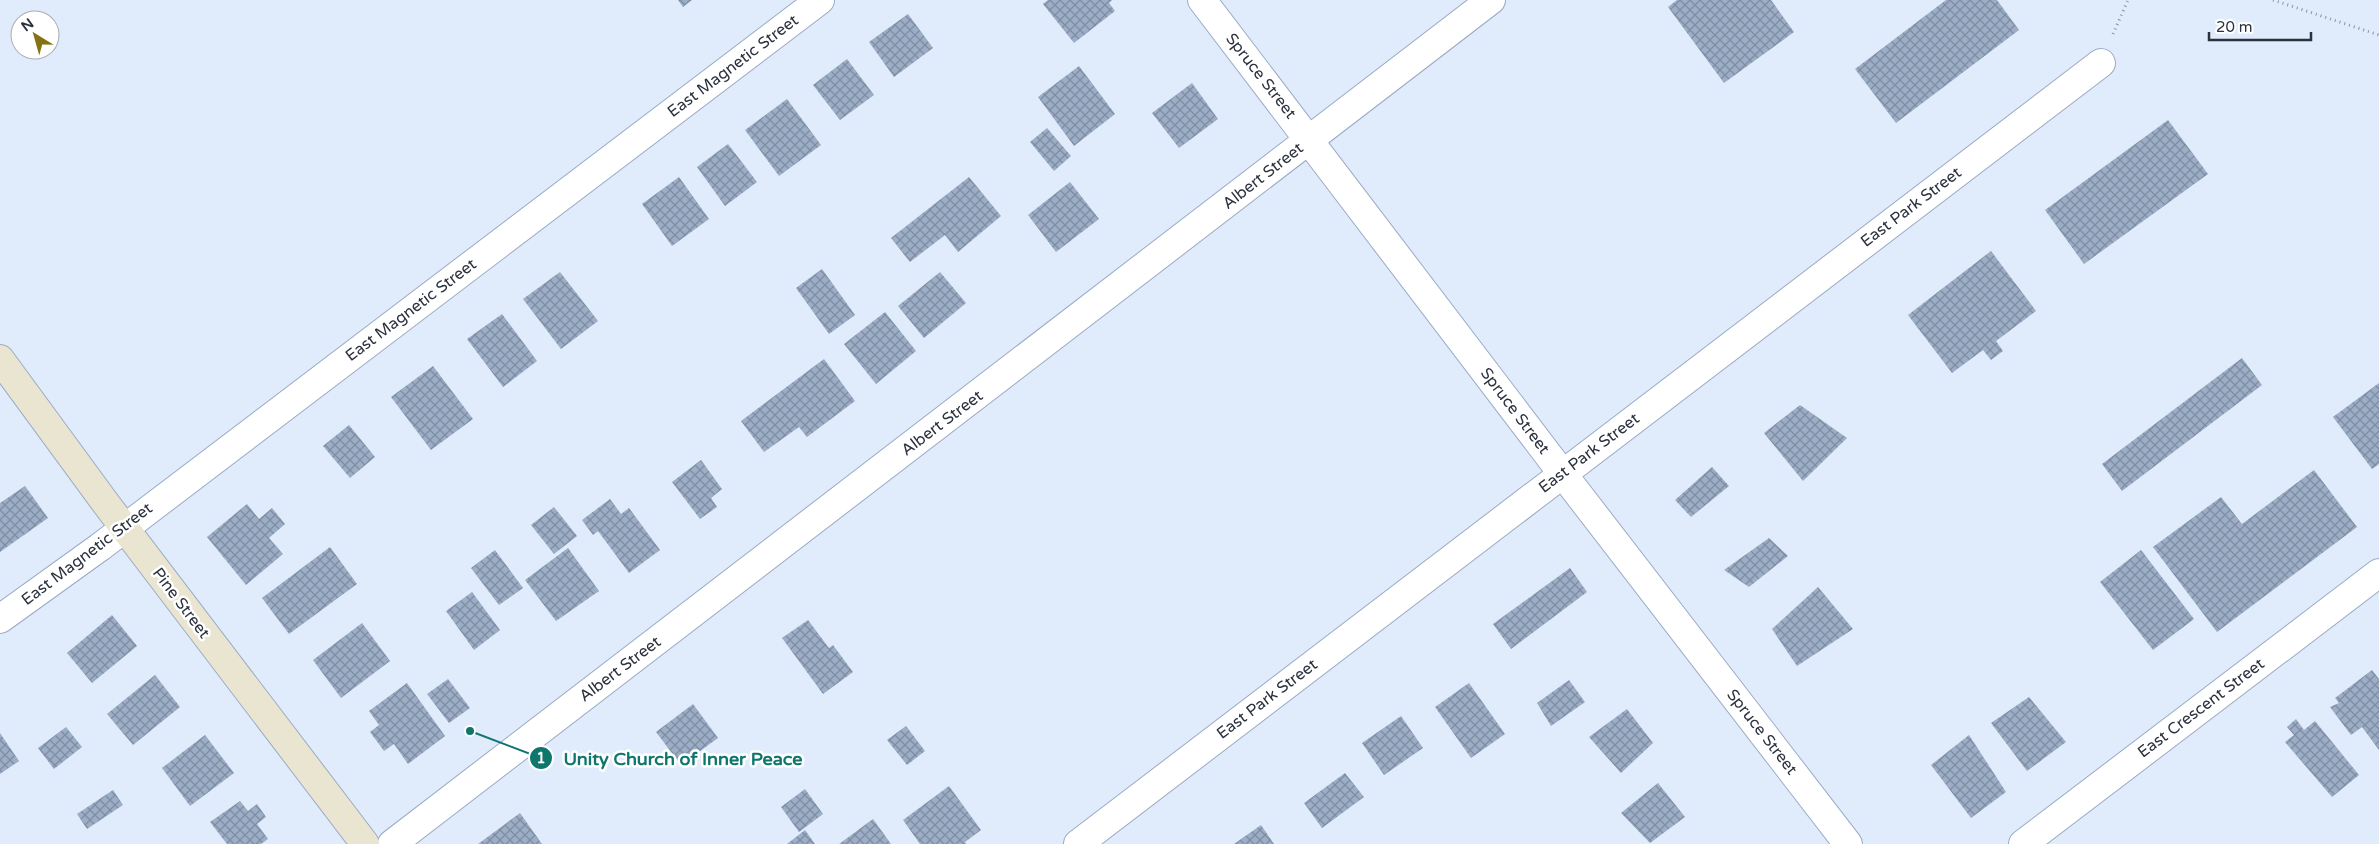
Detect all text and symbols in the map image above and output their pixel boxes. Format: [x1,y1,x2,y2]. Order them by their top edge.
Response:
north arrow [10,10,60,60]
street label: East Magnetic Street [664,10,802,122]
scale bar [2209,10,2312,42]
text: N [18,15,37,35]
text: 20 m [2216,18,2253,36]
street label: Spruce Street [1221,29,1301,123]
street label: Albert Street [1219,138,1307,214]
street label: East Park Street [1857,163,1965,251]
street label: East Magnetic Street [342,254,480,366]
street label: Spruce Street [1476,364,1554,458]
street label: Albert Street [897,386,987,460]
street label: East Park Street [1535,409,1643,497]
street label: East Magnetic Street [18,498,156,610]
street label: Pine Street [148,564,214,642]
street label: Albert Street [575,632,665,706]
street label: East Crescent Street [2134,654,2268,762]
street label: East Park Street [1213,655,1321,743]
street label: Spruce Street [1722,685,1802,779]
callout: Unity Church of Inner Peace [528,742,812,775]
text: Unity Church of Inner Peace [563,748,803,770]
text: 1 [536,749,546,767]

